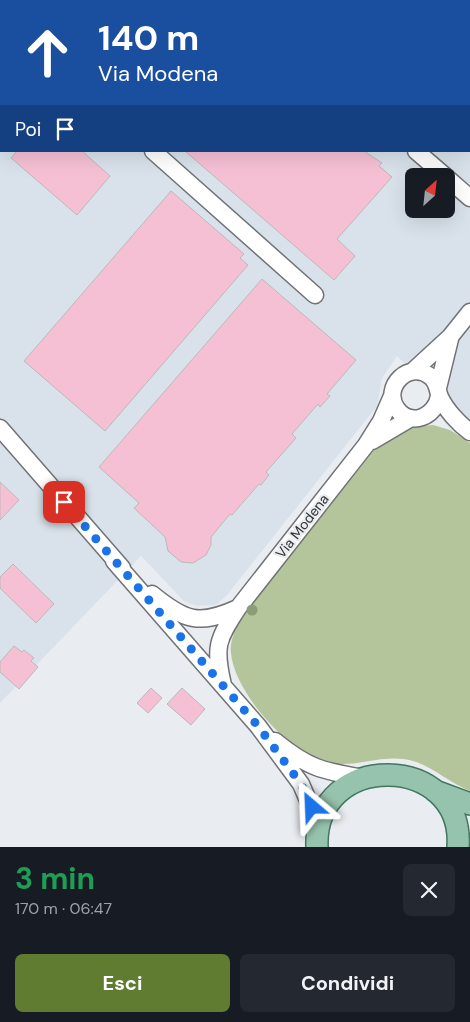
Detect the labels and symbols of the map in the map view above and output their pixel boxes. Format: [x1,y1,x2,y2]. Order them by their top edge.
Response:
north arrow [405,168,455,218]
pin [43,481,85,523]
street label: Via Modena [271,490,333,562]
position arrow [285,780,337,832]

